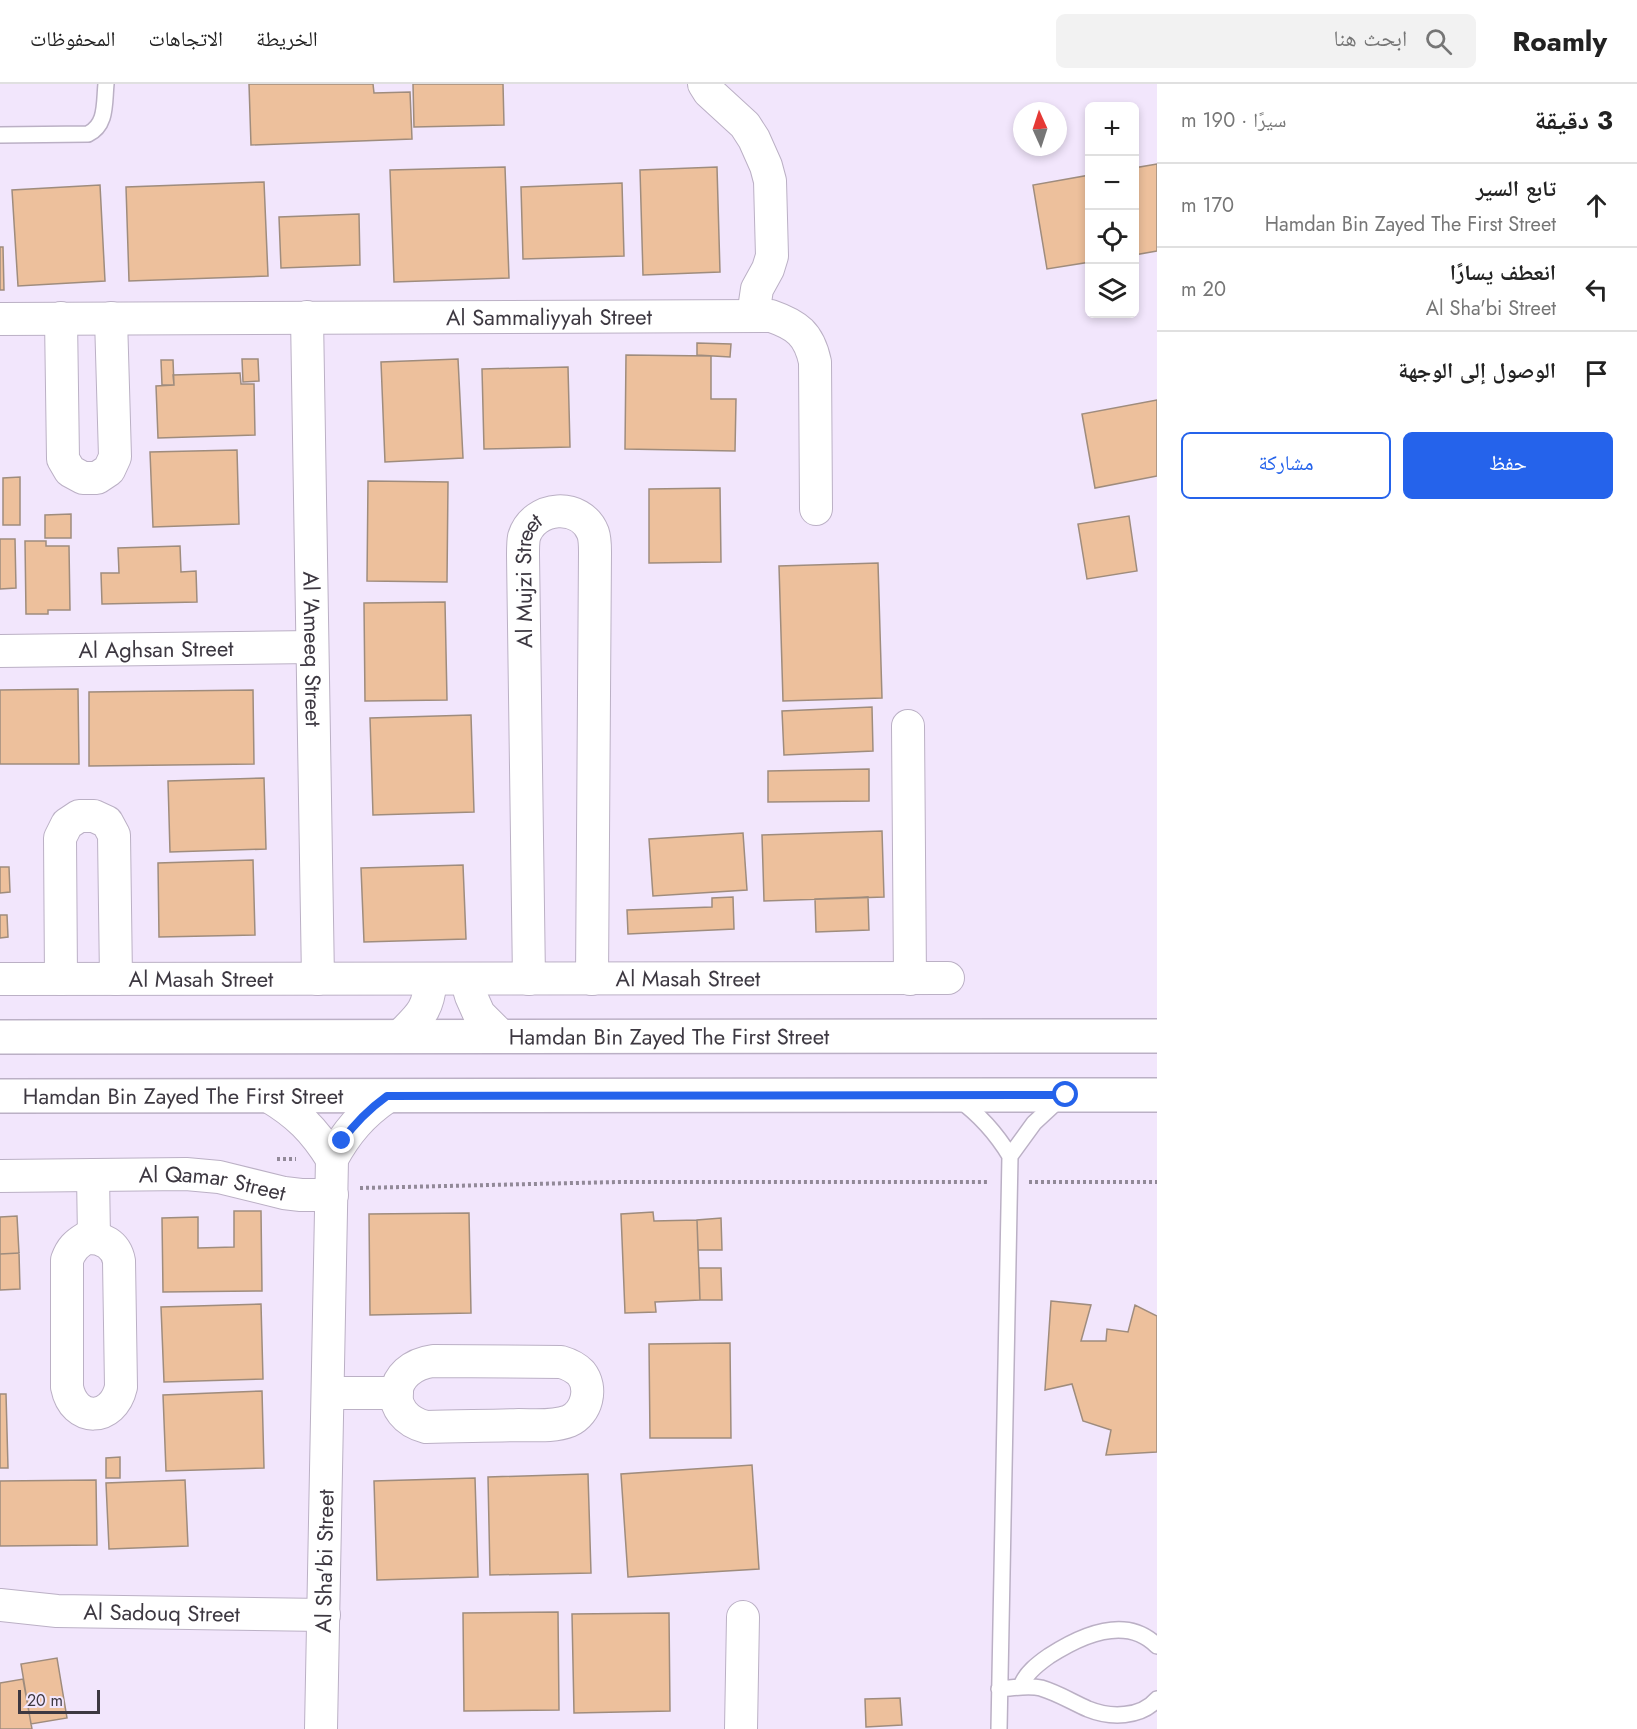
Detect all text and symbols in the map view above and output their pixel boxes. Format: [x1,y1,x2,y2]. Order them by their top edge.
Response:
search box [1056,14,1476,68]
text: Roamly [1512,21,1607,62]
text: ابحث هنا [1333,22,1407,54]
text: المحفوظات [30,24,115,54]
text: الاتجاهات [148,24,223,54]
text: الخريطة [256,24,318,54]
icon: search [1422,25,1455,58]
text: 3 دقيقة [1534,101,1613,139]
north arrow [1013,102,1067,156]
map controls [1085,102,1139,318]
button: + [1085,102,1139,156]
text: سيرًا · 190 m [1181,106,1286,135]
button: − [1085,156,1139,210]
text: تابع السير [1476,172,1556,204]
icon: ahead [1580,189,1613,222]
text: 170 m [1181,191,1234,220]
button: locate [1085,210,1139,264]
text: Hamdan Bin Zayed The First Street [1265,210,1556,239]
text: انعطف يسارًا [1450,256,1556,288]
button: layers [1085,264,1139,318]
icon: left [1580,273,1613,306]
text: 20 m [1181,275,1226,304]
text: Al Sha'bi Street [1426,294,1556,323]
street label: Al Sammaliyyah Street [446,300,653,333]
text: الوصول إلى الوجهة [1398,354,1556,386]
icon: arrive [1580,357,1613,390]
button: مشاركة [1181,432,1391,499]
button: حفظ [1403,432,1613,499]
street label: Al Mujzi Street [507,504,549,648]
street label: Al 'Ameeq Street [295,571,330,728]
street label: Al Aghsan Street [78,632,234,666]
street label: Al Masah Street [616,962,761,994]
street label: Al Masah Street [129,963,274,995]
street label: Hamdan Bin Zayed The First Street [509,1020,830,1053]
street label: Hamdan Bin Zayed The First Street [23,1080,344,1112]
route start [1052,1081,1078,1107]
route end [328,1127,354,1153]
street label: Al Qamar Street [138,1158,290,1209]
street label: Al Sha'bi Street [307,1488,342,1633]
street label: Al Sadouq Street [83,1595,241,1630]
scale bar [18,1687,100,1714]
text: 20 m [27,1689,63,1712]

